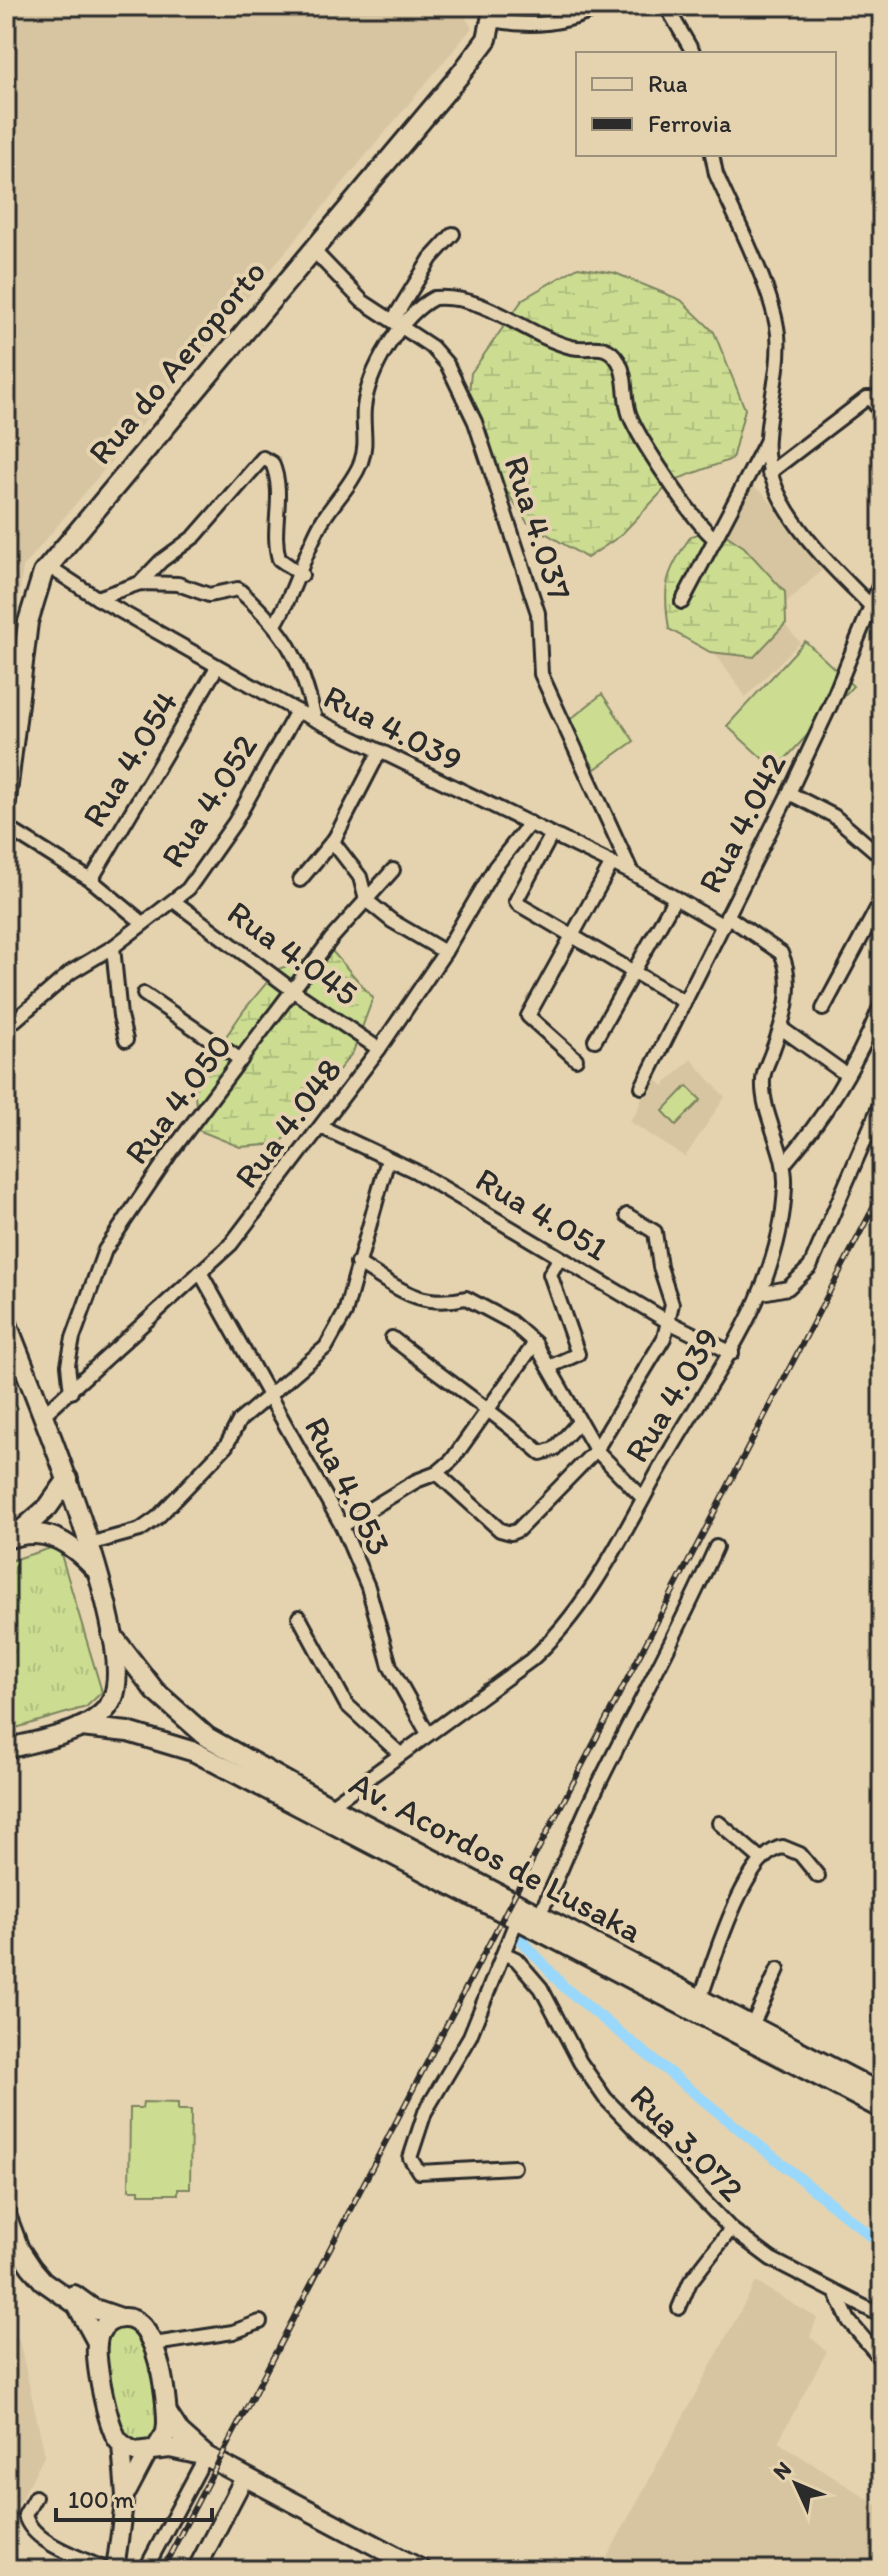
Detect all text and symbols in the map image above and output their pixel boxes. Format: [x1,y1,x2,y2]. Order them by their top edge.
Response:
legend [576,52,836,156]
text: Rua [648,69,688,98]
text: Ferrovia [648,109,732,138]
street label: Rua do Aeroporto [80,251,274,473]
street label: Rua 4.037 [496,451,581,605]
street label: Rua 4.039 [317,676,469,780]
street label: Rua 4.054 [73,683,187,835]
street label: Rua 4.052 [152,727,266,875]
street label: Rua 4.042 [689,746,795,900]
street label: Rua 4.045 [220,892,366,1014]
street label: Rua 4.050 [116,1026,240,1172]
street label: Rua 4.048 [226,1050,350,1196]
street label: Rua 4.051 [468,1159,616,1269]
street label: Rua 4.039 [616,1320,728,1470]
street label: Rua 4.053 [296,1410,400,1562]
street label: Av. Acordos de Lusaka [343,1763,649,1952]
street label: Rua 3.072 [621,2076,753,2210]
north arrow [756,2444,836,2524]
text: N [767,2456,797,2485]
scale bar [56,2472,212,2522]
text: 100 m [68,2485,134,2514]

